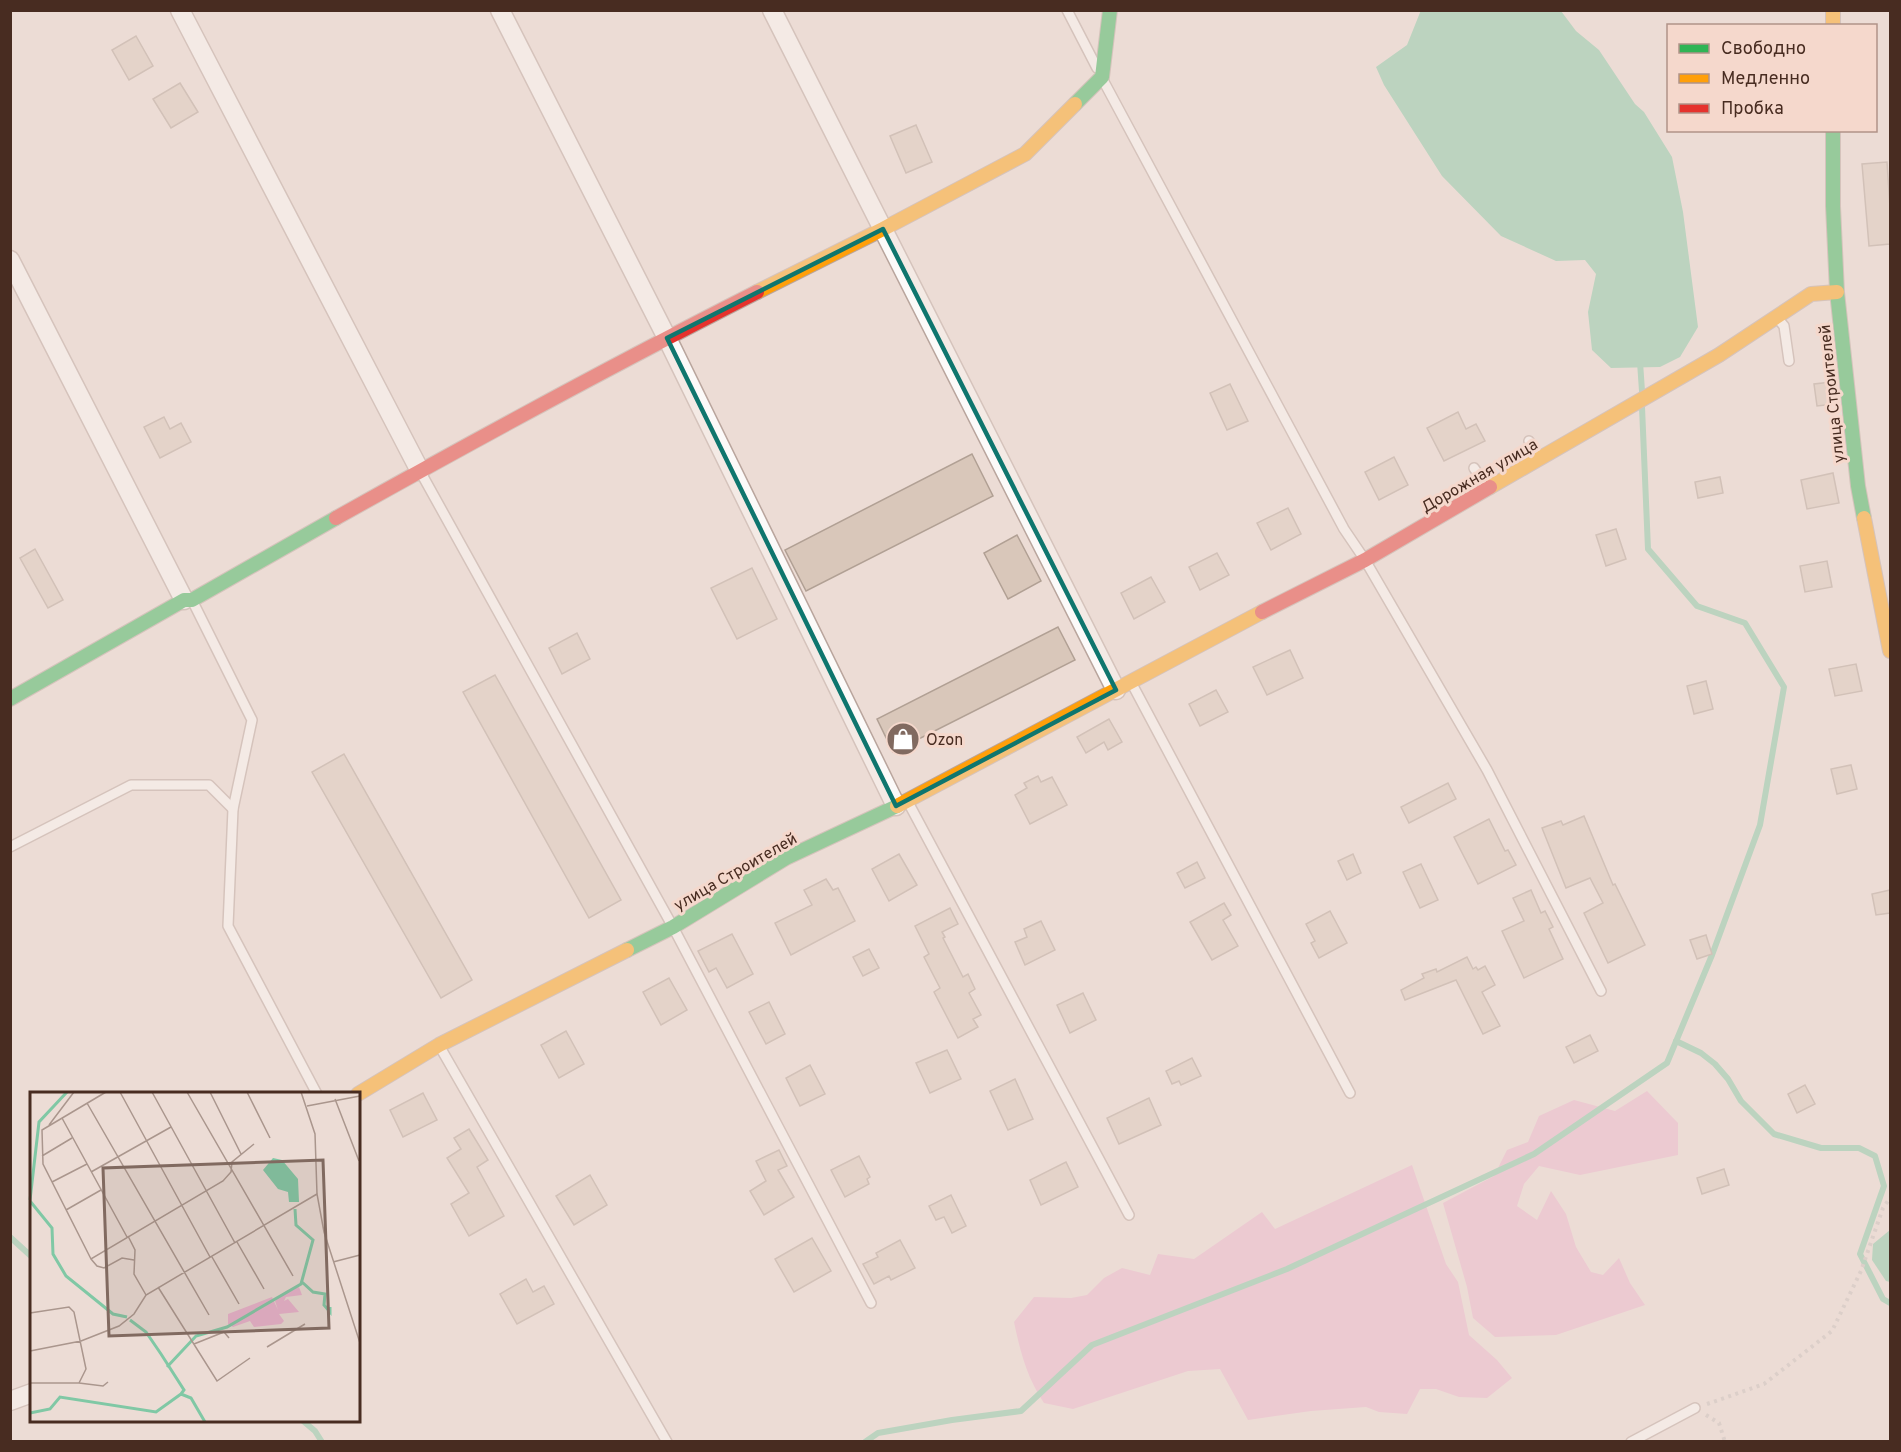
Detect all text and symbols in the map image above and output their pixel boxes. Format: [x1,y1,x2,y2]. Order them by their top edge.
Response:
legend [1667,24,1877,132]
text: Свободно [1721,38,1806,61]
text: Медленно [1721,68,1810,91]
text: Пробка [1721,98,1784,121]
street label: улица Строителей [1816,324,1850,464]
street label: Дорожная улица [1418,435,1542,518]
shop icon: Ozon [885,721,921,757]
place label: Ozon [926,731,963,751]
street label: улица Строителей [671,829,801,916]
inset map [30,1092,360,1422]

